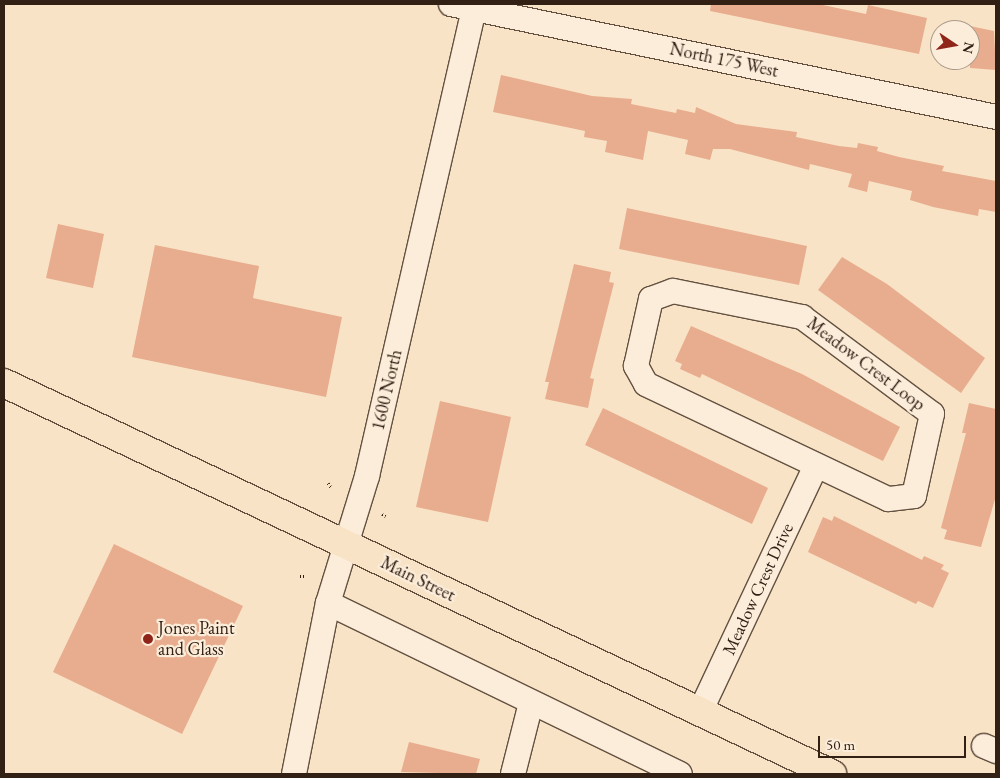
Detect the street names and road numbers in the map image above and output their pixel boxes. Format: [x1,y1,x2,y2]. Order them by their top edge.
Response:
street label: North 175 West [668,38,780,82]
street label: Meadow Crest Loop [803,313,929,415]
street label: 1600 North [367,347,407,433]
street label: Meadow Crest Drive [718,520,798,658]
street label: Main Street [377,552,459,606]

